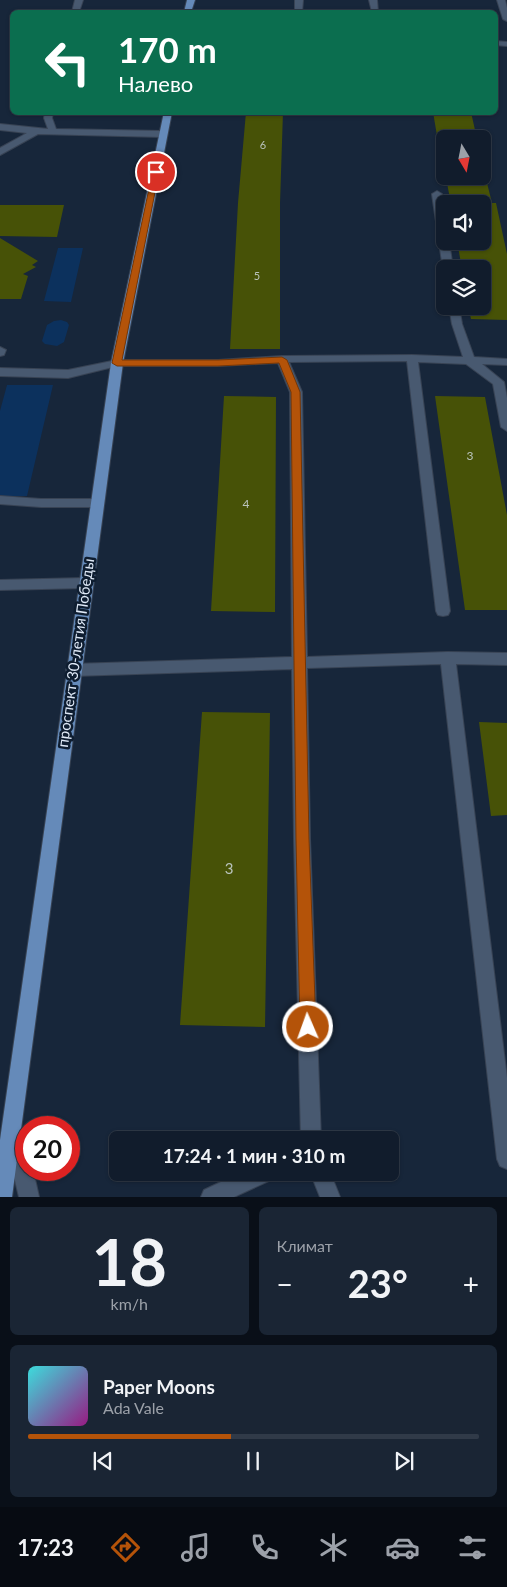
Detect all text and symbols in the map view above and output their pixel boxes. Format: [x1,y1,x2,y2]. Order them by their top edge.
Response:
text: 170 m [118,28,217,70]
icon: left [35,30,100,95]
text: Налево [118,70,193,97]
north arrow [436,130,491,185]
map controls [436,130,491,315]
house number: 6 [260,138,266,151]
pin [135,151,177,193]
icon: arrive [142,158,170,186]
button: sound [436,195,491,250]
button: layers [436,260,491,315]
house number: 5 [254,269,260,282]
house number: 3 [467,448,474,463]
house number: 4 [243,496,250,511]
street label: проспект 30-летия Победы [53,557,97,748]
house number: 3 [225,859,233,877]
position arrow [281,1000,333,1052]
speed limit sign: 20 [15,1116,80,1181]
text: 17:24 · 1 мин · 310 m [163,1144,345,1167]
text: 18 [92,1222,167,1300]
text: Климат [277,1236,333,1255]
text: 23° [348,1260,408,1306]
text: − [277,1267,293,1301]
text: + [463,1267,479,1301]
text: km/h [111,1294,148,1313]
text: Paper Moons [103,1375,215,1398]
text: Ada Vale [103,1398,164,1417]
icon: previous [89,1447,117,1475]
icon: pause [239,1447,267,1475]
icon: next [390,1447,418,1475]
icon: directions [108,1530,143,1565]
icon: music [178,1530,213,1565]
icon: phone [247,1530,282,1565]
icon: climate [316,1530,351,1565]
icon: car [385,1530,420,1565]
icon: filters [455,1530,490,1565]
text: 17:23 [17,1534,74,1561]

